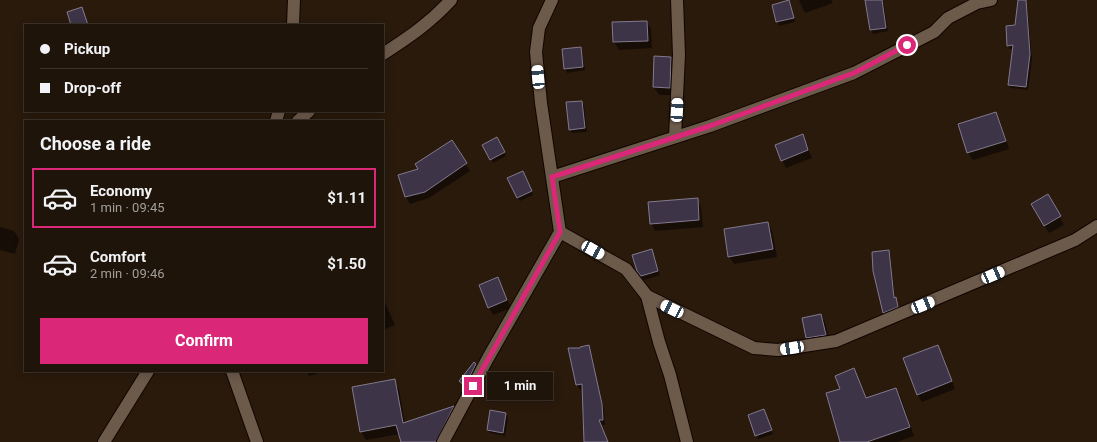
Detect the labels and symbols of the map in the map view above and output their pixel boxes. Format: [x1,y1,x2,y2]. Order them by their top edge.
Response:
route start [898,36,916,54]
car [531,65,545,89]
car [670,98,684,122]
car [580,239,606,261]
car [980,265,1006,285]
car [910,295,936,315]
car [659,298,685,320]
car [779,340,805,356]
callout: 1 min [487,372,553,400]
route end [464,377,482,395]

